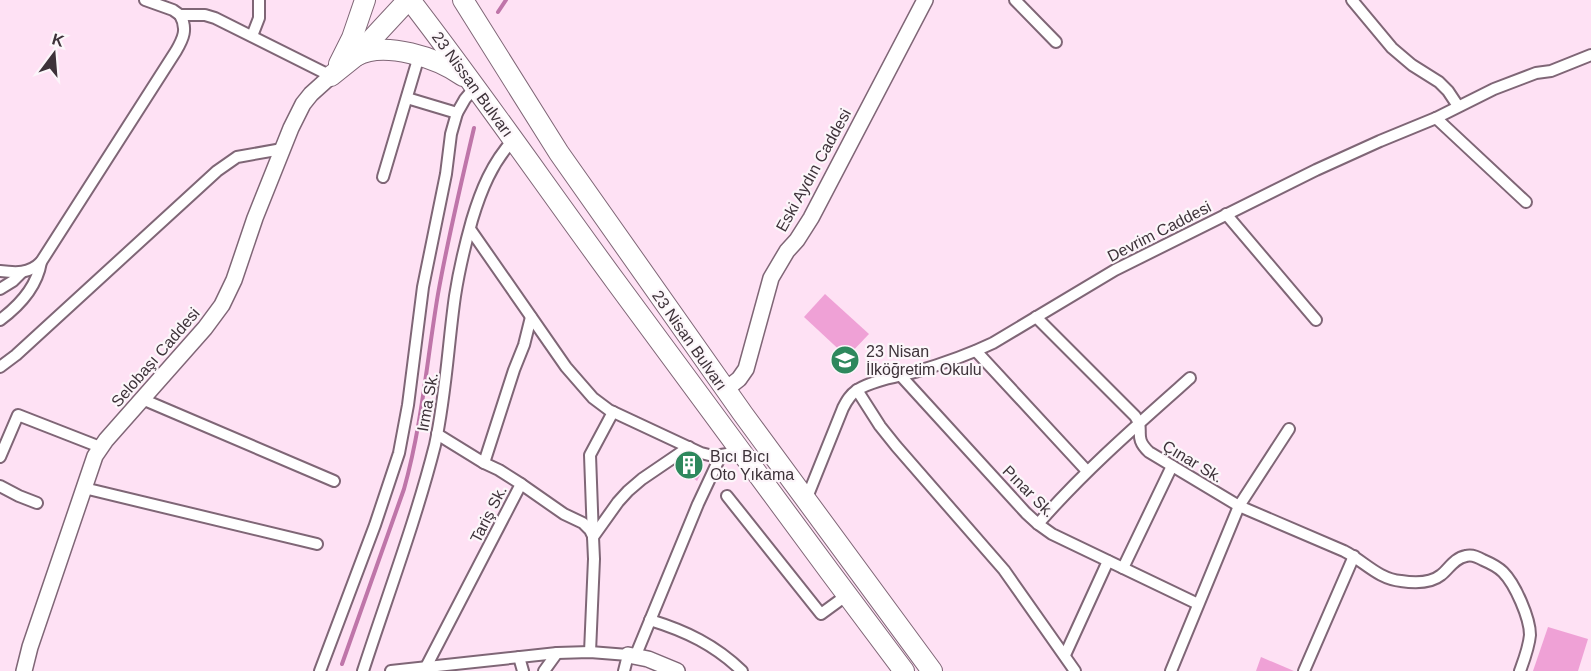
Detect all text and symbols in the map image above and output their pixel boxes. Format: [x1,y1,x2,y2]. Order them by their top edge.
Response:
north arrow [24,24,84,84]
street label: 23 Nissan Bulvarı [429,29,516,140]
text: K [50,30,66,50]
street label: Eski Aydın Caddesi [773,106,854,235]
street label: Devrim Caddesi [1105,198,1214,265]
street label: 23 Nisan Bulvarı [649,287,730,393]
street label: Selobaşı Caddesi [108,304,203,410]
place label: 23 Nisan İlköğretim Okulu [866,343,982,378]
school or university icon: 23 Nisan İlköğretim Okulu [829,344,861,376]
street label: Irma Sk. [414,371,441,433]
street label: Çınar Sk. [1160,437,1226,486]
place label: Bıcı Bıcı Oto Yıkama [710,448,794,483]
building icon: Bıcı Bıcı Oto Yıkama [673,449,705,481]
street label: Pınar Sk. [999,462,1058,521]
street label: Tariş Sk. [467,483,510,545]

